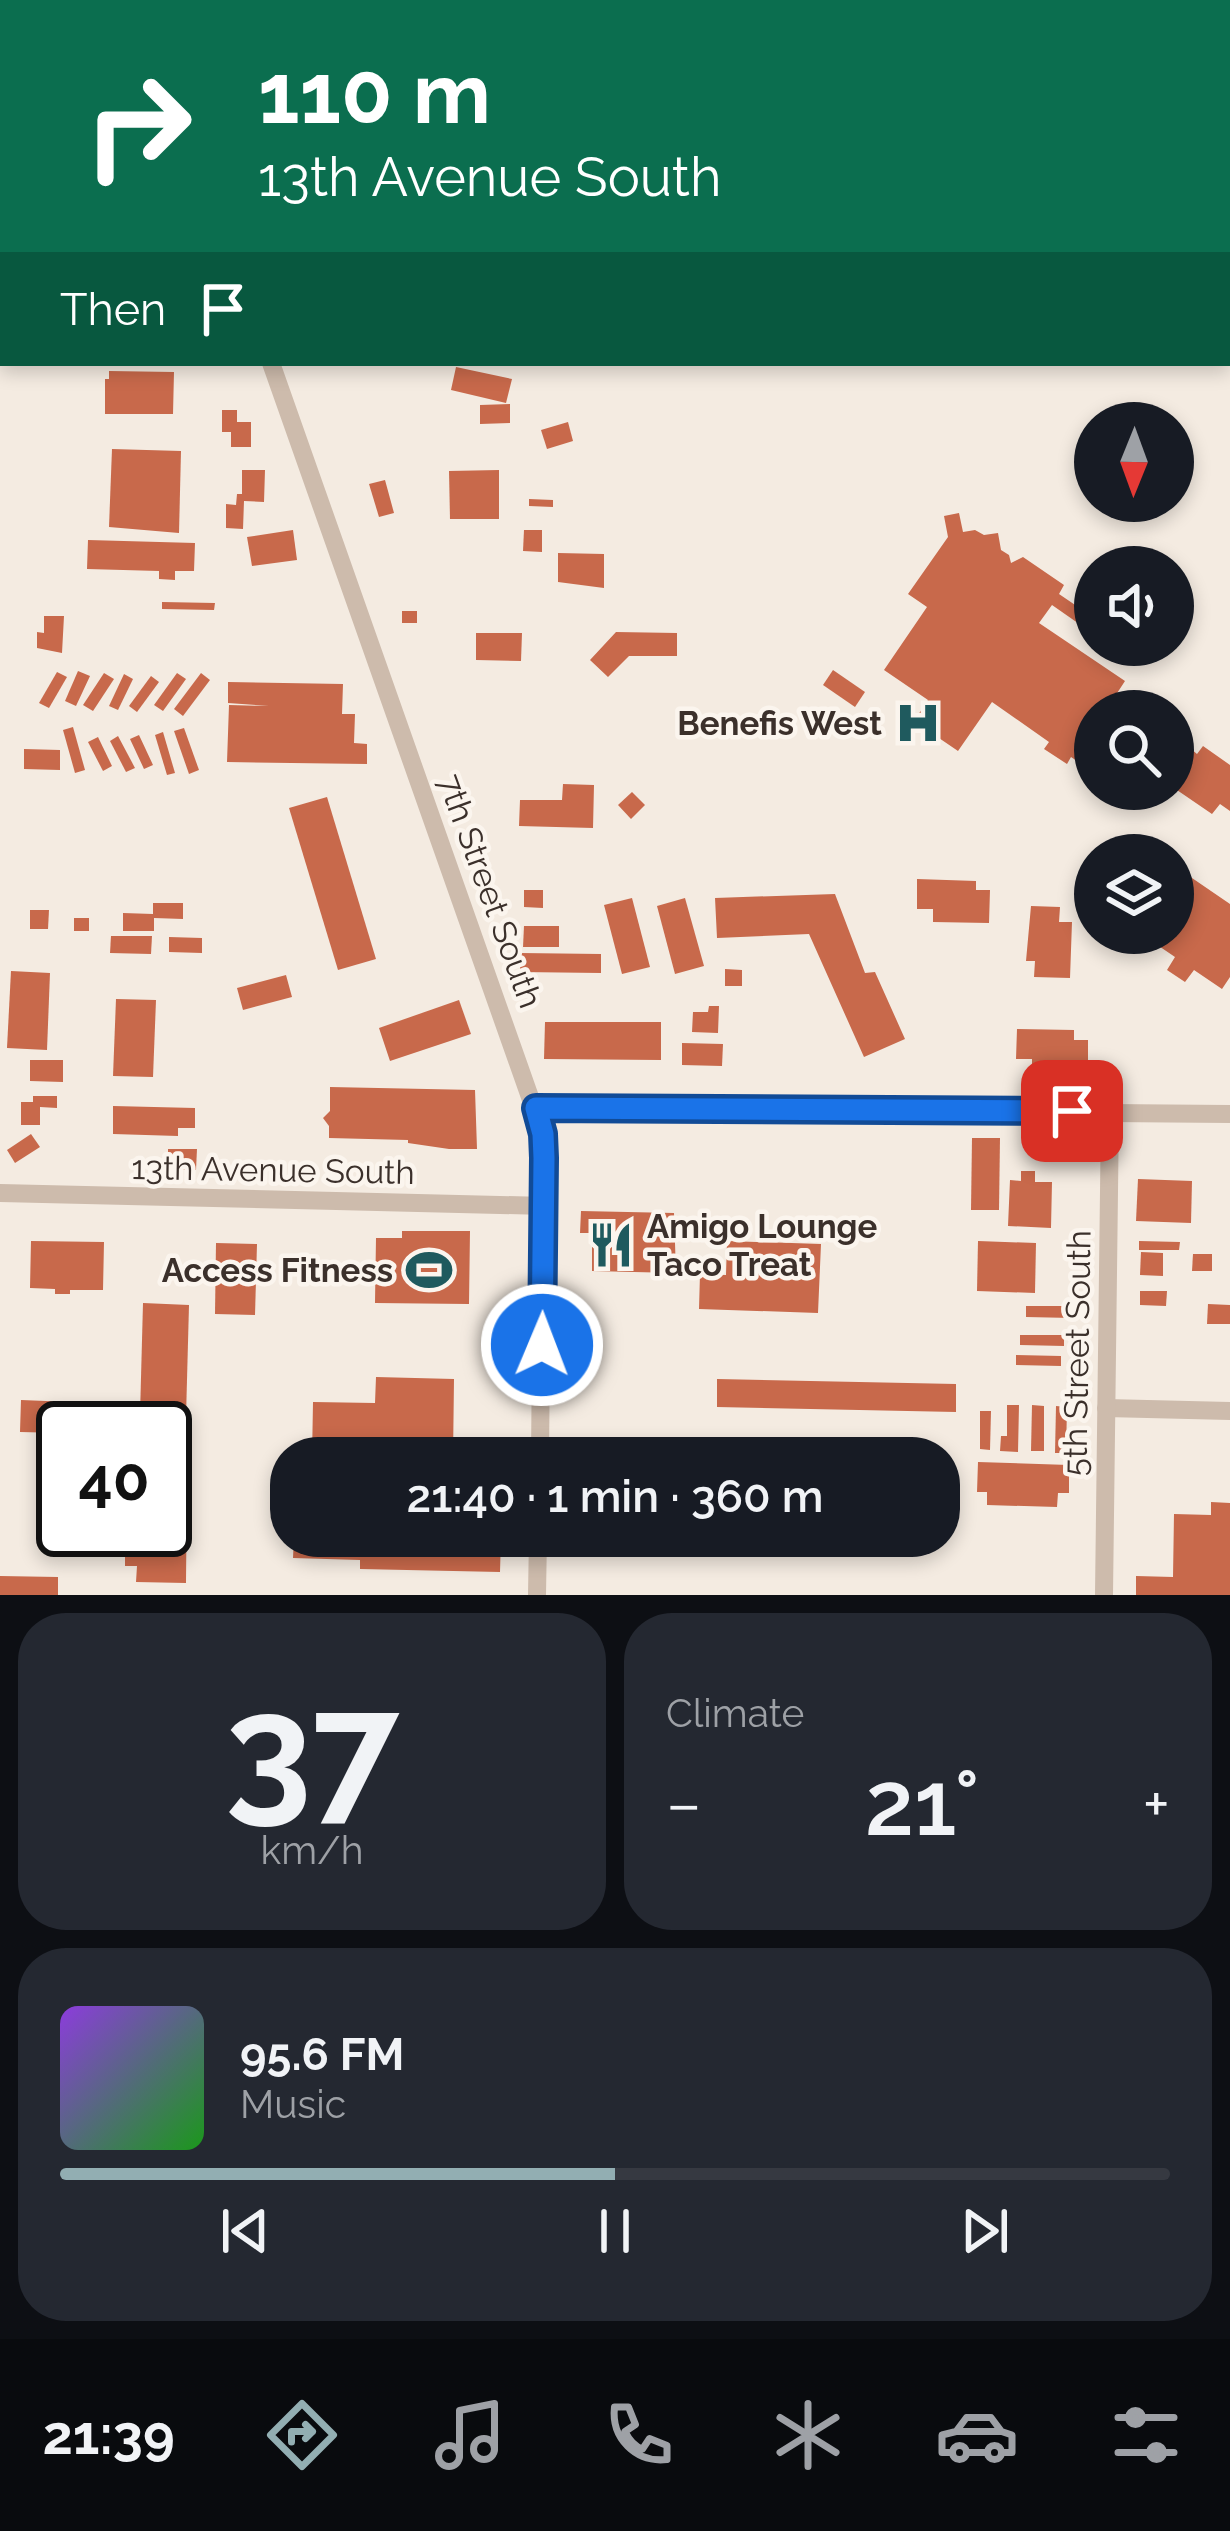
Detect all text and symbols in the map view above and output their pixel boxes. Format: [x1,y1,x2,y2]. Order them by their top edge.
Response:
text: 110 m [258,44,491,143]
icon: right [60,48,216,204]
text: 13th Avenue South [258,145,721,209]
icon: arrive [190,276,256,342]
text: Then [60,283,166,336]
north arrow [1074,402,1194,522]
map controls [1074,402,1194,954]
button: sound [1074,546,1194,666]
button: search [1074,690,1194,810]
hospital icon: Benefis West [893,698,943,748]
place label: Benefis West [677,704,882,743]
street label: 7th Street South [430,769,550,1013]
button: layers [1074,834,1194,954]
pin [1021,1060,1123,1162]
icon: arrive [1039,1078,1105,1144]
street label: 13th Avenue South [131,1148,415,1192]
place label: Amigo Lounge Taco Treat [647,1207,878,1284]
restaurant icon: Amigo Lounge Taco Treat [586,1220,636,1270]
street label: 5th Street South [1055,1230,1099,1476]
sports icon: Access Fitness [404,1245,454,1295]
place label: Access Fitness [162,1251,393,1290]
position arrow [479,1282,605,1408]
speed limit sign: 40 [36,1401,192,1557]
text: 21:40 · 1 min · 360 m [407,1470,823,1523]
text: 37 [225,1657,399,1841]
text: Climate [666,1690,804,1736]
text: 21° [865,1750,980,1856]
text: − [666,1765,702,1842]
text: + [1143,1765,1170,1842]
text: km/h [261,1827,363,1873]
text: 95.6 FM [240,2028,404,2081]
text: Music [240,2081,346,2127]
icon: previous [212,2198,278,2264]
icon: pause [582,2198,648,2264]
icon: next [952,2198,1018,2264]
icon: directions [260,2393,344,2477]
icon: music [428,2393,512,2477]
icon: phone [597,2393,681,2477]
icon: climate [766,2393,850,2477]
icon: car [935,2393,1019,2477]
icon: filters [1104,2393,1188,2477]
text: 21:39 [42,2403,175,2467]

